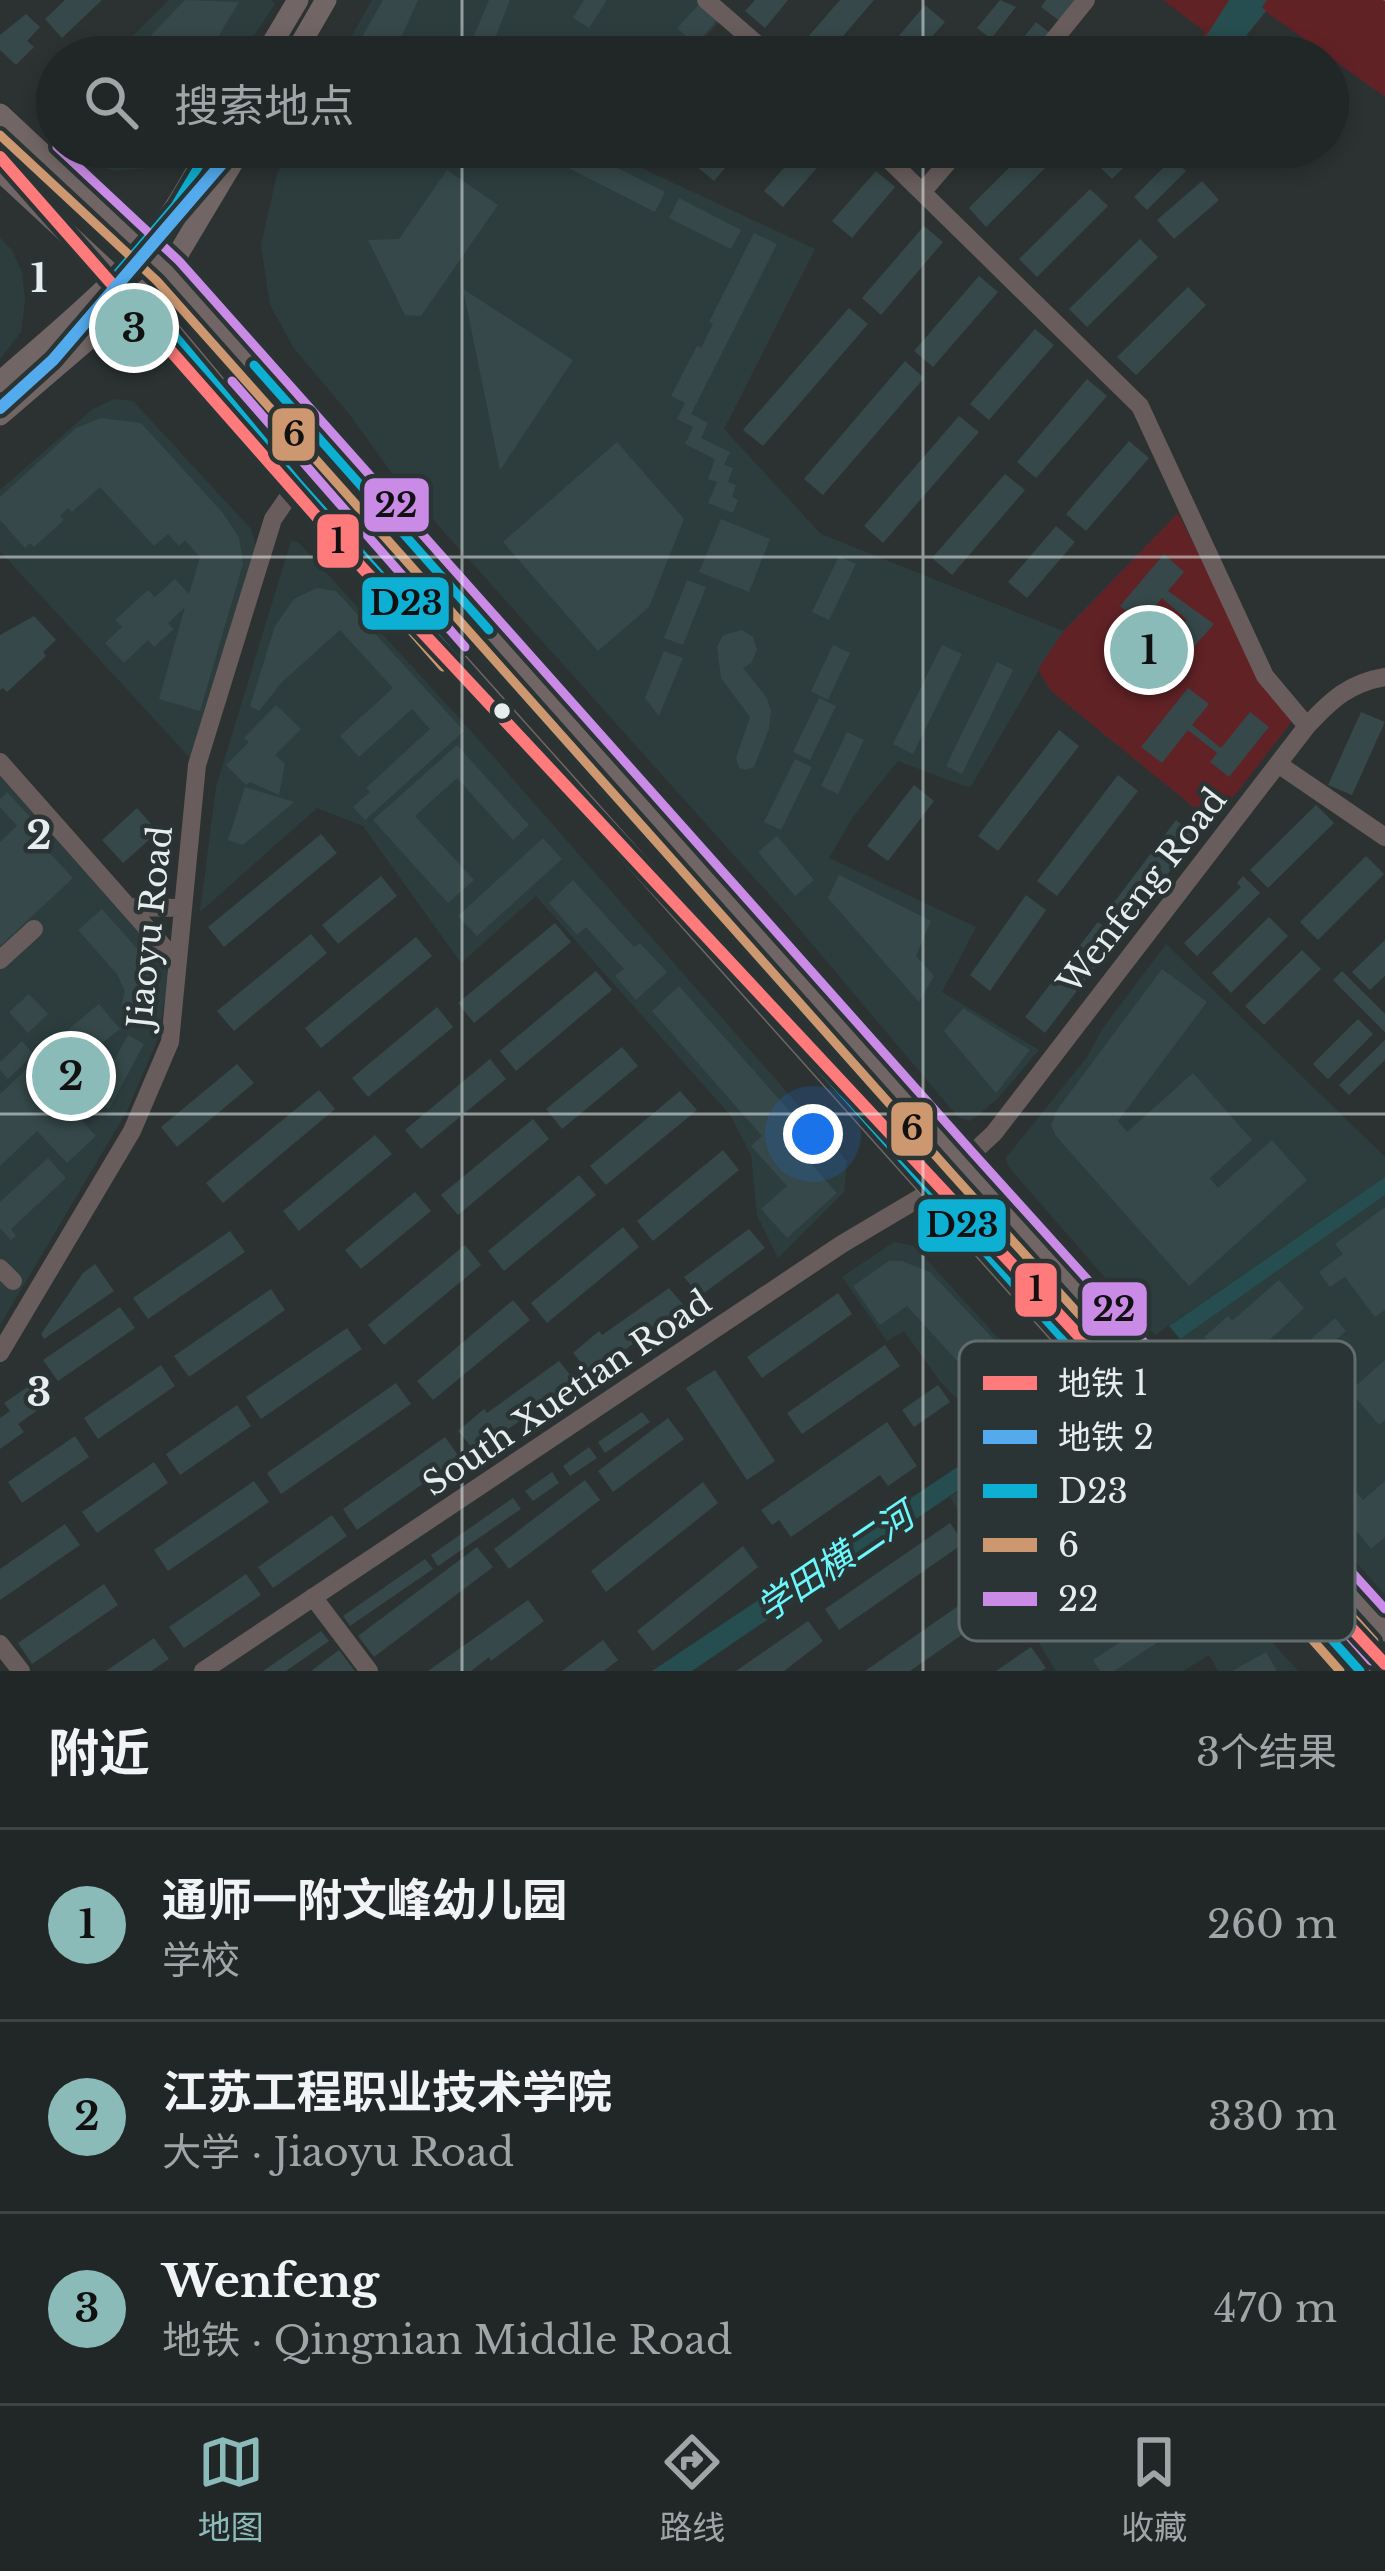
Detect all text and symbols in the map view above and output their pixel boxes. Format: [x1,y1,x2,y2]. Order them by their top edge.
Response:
search box [36,36,1349,168]
icon: search [78,69,144,135]
text: 搜索地点 [174,78,354,134]
text: 1 [30,254,48,303]
pin: 3 [95,283,173,373]
line badge: 6 [270,406,317,463]
text: 6 [283,414,305,455]
line badge: 22 [362,476,431,534]
text: 22 [375,485,417,526]
line badge: 1 [315,512,361,570]
text: 1 [331,521,345,562]
line badge: D23 [360,575,451,632]
text: D23 [370,583,442,624]
pin: 1 [1110,605,1188,695]
unlabelled marker [491,700,513,722]
street label: Wenfeng Road [1048,780,1235,1003]
text: 2 [26,811,52,860]
street label: Jiaoyu Road [119,824,181,1034]
pin: 2 [32,1031,110,1121]
line badge: 6 [889,1100,935,1158]
your location [783,1104,843,1164]
text: 6 [901,1108,923,1149]
line badge: D23 [916,1197,1008,1254]
text: D23 [926,1205,998,1246]
line badge: 1 [1013,1261,1059,1319]
text: 1 [1029,1269,1043,1310]
line badge: 22 [1080,1280,1149,1338]
street label: South Xuetian Road [415,1281,719,1505]
text: 22 [1093,1289,1135,1330]
legend [959,1341,1355,1641]
text: 地铁 1 [1058,1363,1148,1404]
text: 3 [27,1368,51,1417]
text: 地铁 2 [1058,1417,1154,1458]
text: D23 [1058,1471,1128,1512]
water label: 学田横二河 [748,1490,927,1631]
text: 6 [1058,1525,1079,1566]
text: 22 [1058,1579,1099,1620]
text: 附近 [48,1722,150,1785]
text: 3个结果 [1196,1728,1337,1777]
text: 通师一附文峰幼儿园 [162,1872,567,1928]
text: 1 [78,1900,96,1949]
text: 260 m [1207,1900,1337,1949]
text: 学校 [162,1936,240,1985]
text: 江苏工程职业技术学院 [162,2064,612,2120]
text: 2 [74,2092,100,2141]
text: 330 m [1208,2092,1337,2141]
text: 大学 · Jiaoyu Road [162,2128,514,2177]
text: Wenfeng [162,2253,379,2309]
text: 3 [75,2284,99,2333]
text: 470 m [1214,2284,1337,2333]
text: 地铁 · Qingnian Middle Road [162,2316,732,2365]
tab: 地图 [198,2429,264,2549]
tab: 路线 [659,2429,725,2549]
tab: 收藏 [1121,2429,1187,2549]

